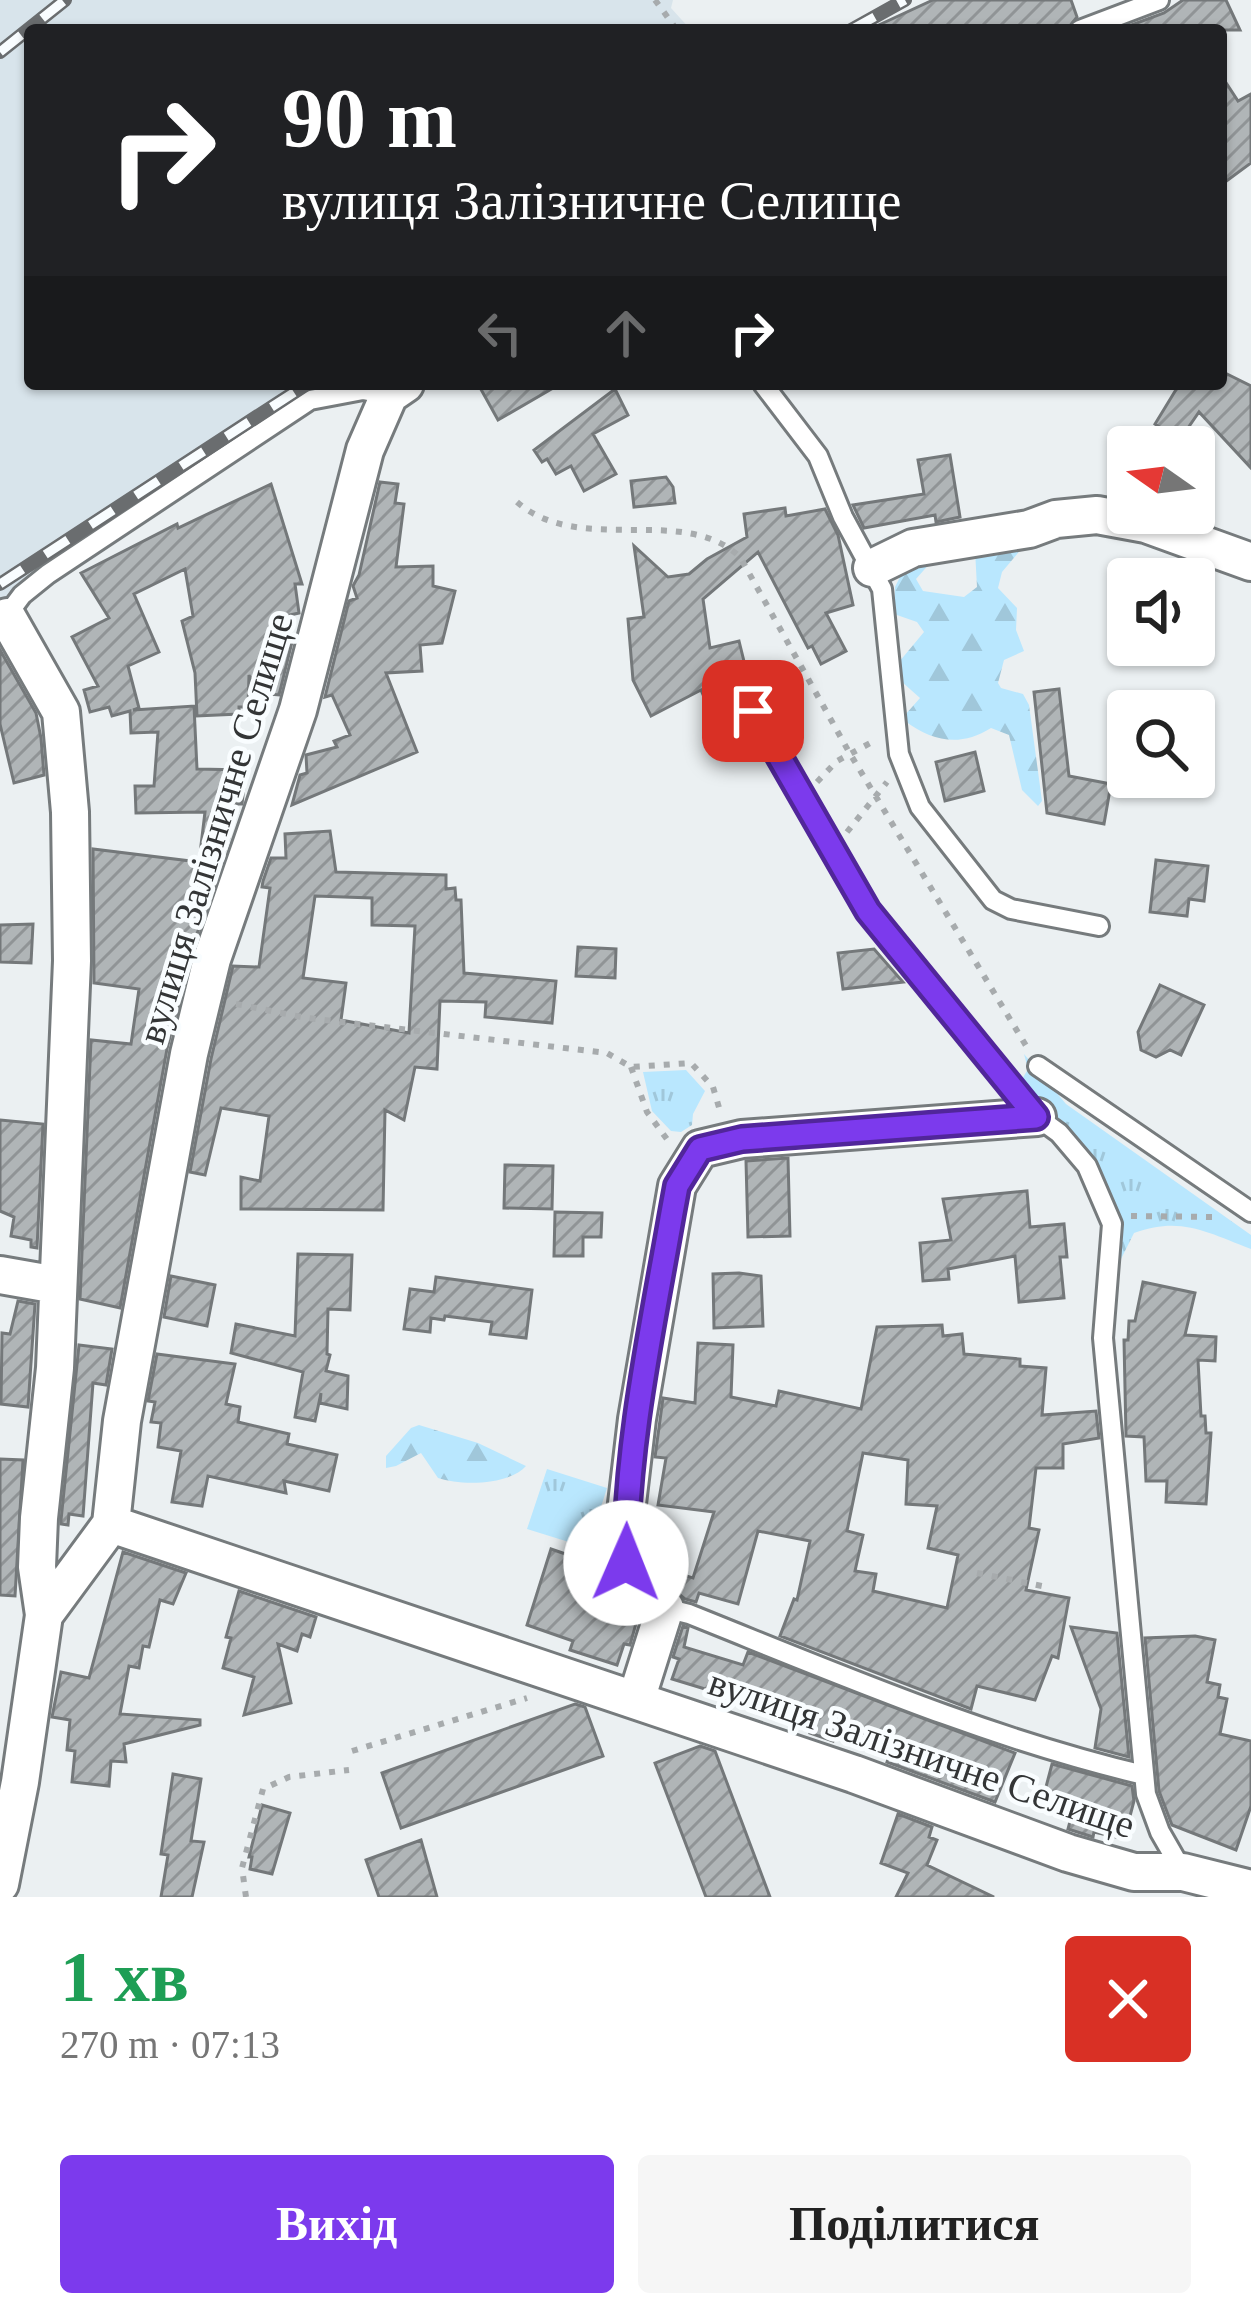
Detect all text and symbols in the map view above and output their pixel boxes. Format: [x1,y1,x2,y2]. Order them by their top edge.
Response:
icon: right [84,72,240,228]
text: 90 m [282,72,457,165]
text: вулиця Залізничне Селище [282,171,902,231]
icon: left [467,300,533,366]
icon: ahead [593,300,659,366]
icon: right [719,300,785,366]
north arrow [1107,426,1215,534]
map controls [1107,426,1215,798]
button: sound [1107,558,1215,666]
street label: вулиця Залізничне Селище [129,608,302,1049]
pin [702,660,804,762]
icon: arrive [720,678,786,744]
button: search [1107,690,1215,798]
position arrow [563,1500,689,1626]
street label: вулиця Залізничне Селище [703,1660,1141,1847]
button: close [1065,1936,1191,2062]
text: 1 хв [60,1937,189,2017]
text: 270 m · 07:13 [60,2023,280,2066]
button: Вихід [60,2155,614,2293]
button: Поділитися [638,2155,1191,2293]

